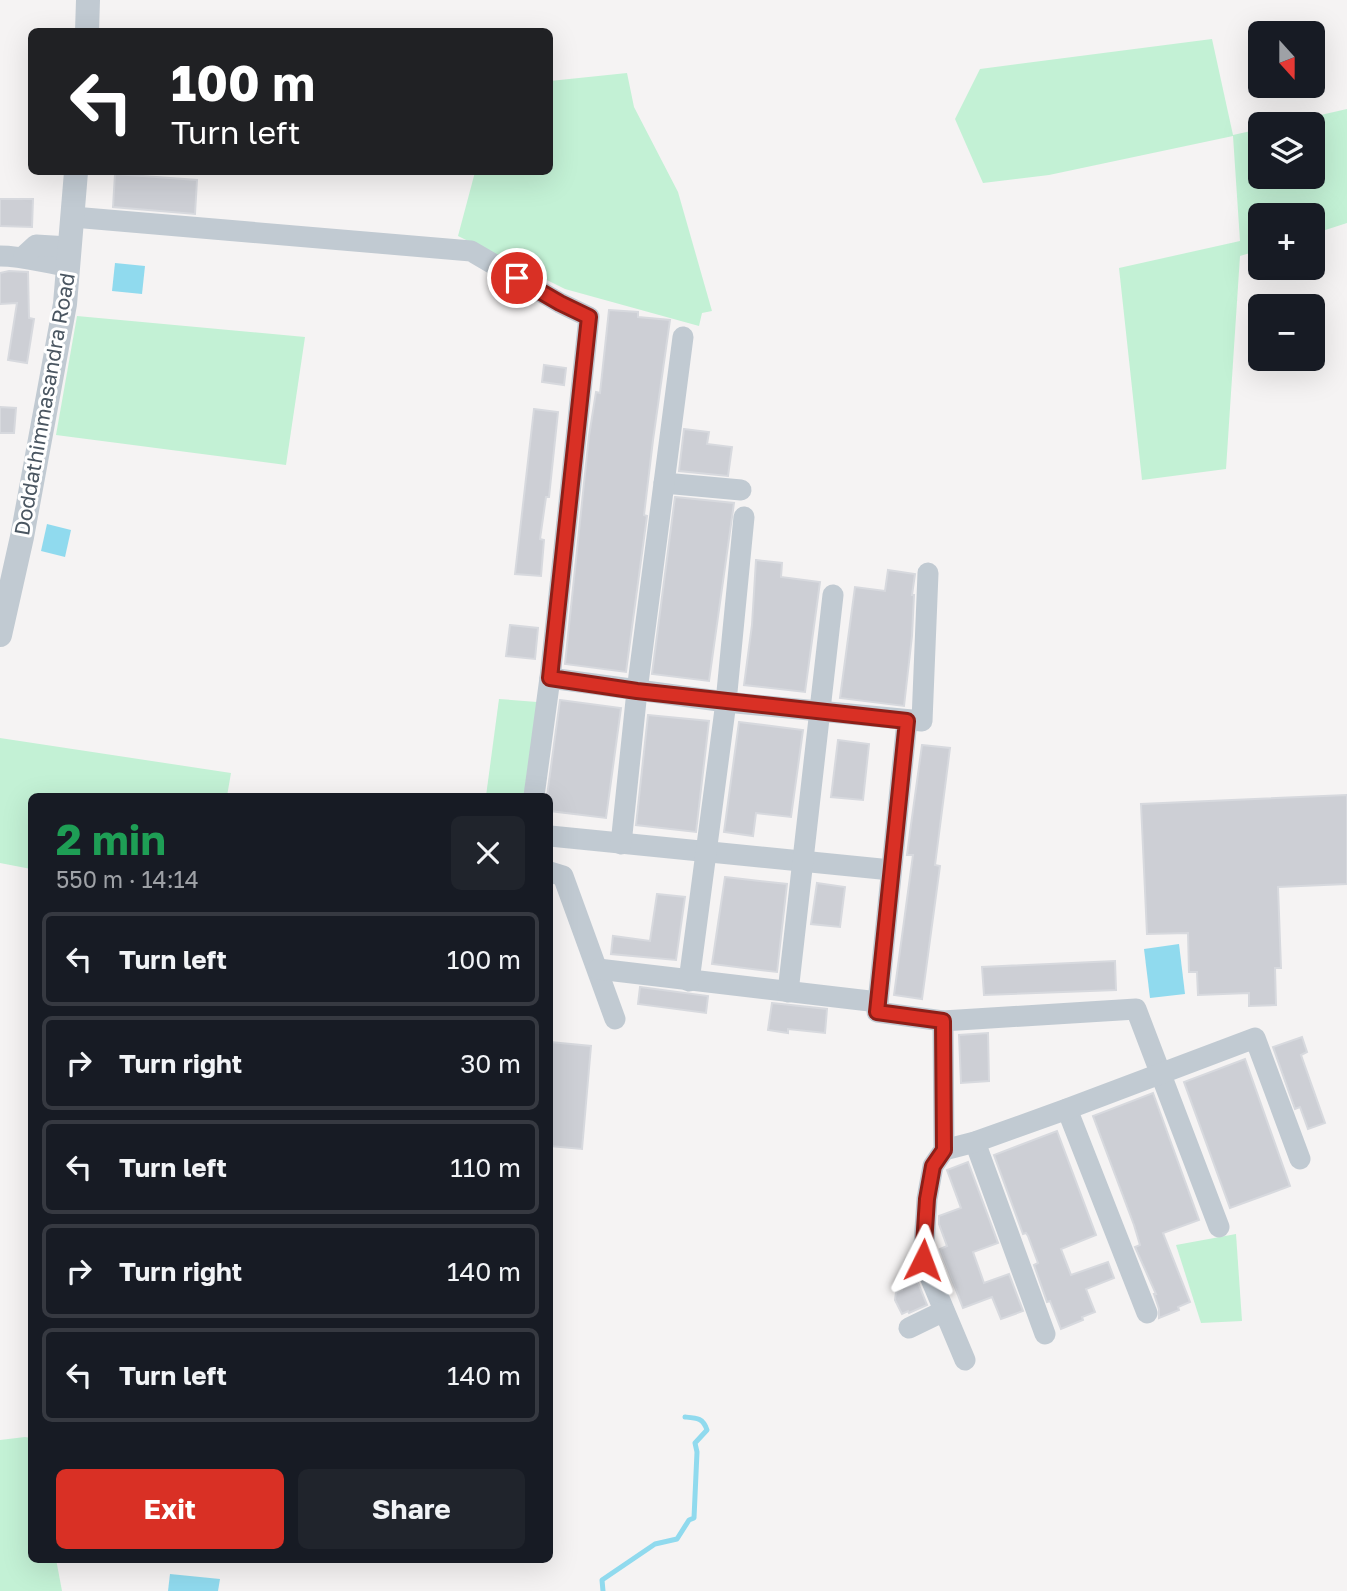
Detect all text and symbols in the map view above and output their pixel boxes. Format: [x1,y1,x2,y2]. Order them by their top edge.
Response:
north arrow [1248,21,1325,98]
map controls [1248,21,1325,371]
text: 100 m [171,53,315,112]
icon: left [56,56,147,147]
button: layers [1248,112,1325,189]
text: Turn left [171,113,300,151]
button: + [1248,203,1325,280]
pin [487,248,547,308]
icon: arrive [498,259,536,297]
street label: Doddathimmasandra Road [8,271,80,537]
button: − [1248,294,1325,371]
text: 2 min [56,814,166,864]
button: close [451,816,525,890]
text: 550 m · 14:14 [56,865,199,893]
icon: left [60,940,98,978]
text: Turn left [119,944,227,975]
text: 100 m [447,944,521,975]
icon: right [60,1044,98,1082]
text: Turn right [119,1048,242,1079]
text: 30 m [460,1048,521,1079]
icon: left [60,1148,98,1186]
text: Turn left [119,1152,227,1183]
text: 110 m [450,1152,521,1183]
position arrow [886,1223,960,1297]
icon: right [60,1252,98,1290]
text: Turn right [119,1256,242,1287]
text: 140 m [447,1256,521,1287]
icon: left [60,1356,98,1394]
text: Turn left [119,1360,227,1391]
text: 140 m [447,1360,521,1391]
button: Exit [56,1469,284,1549]
button: Share [298,1469,525,1549]

